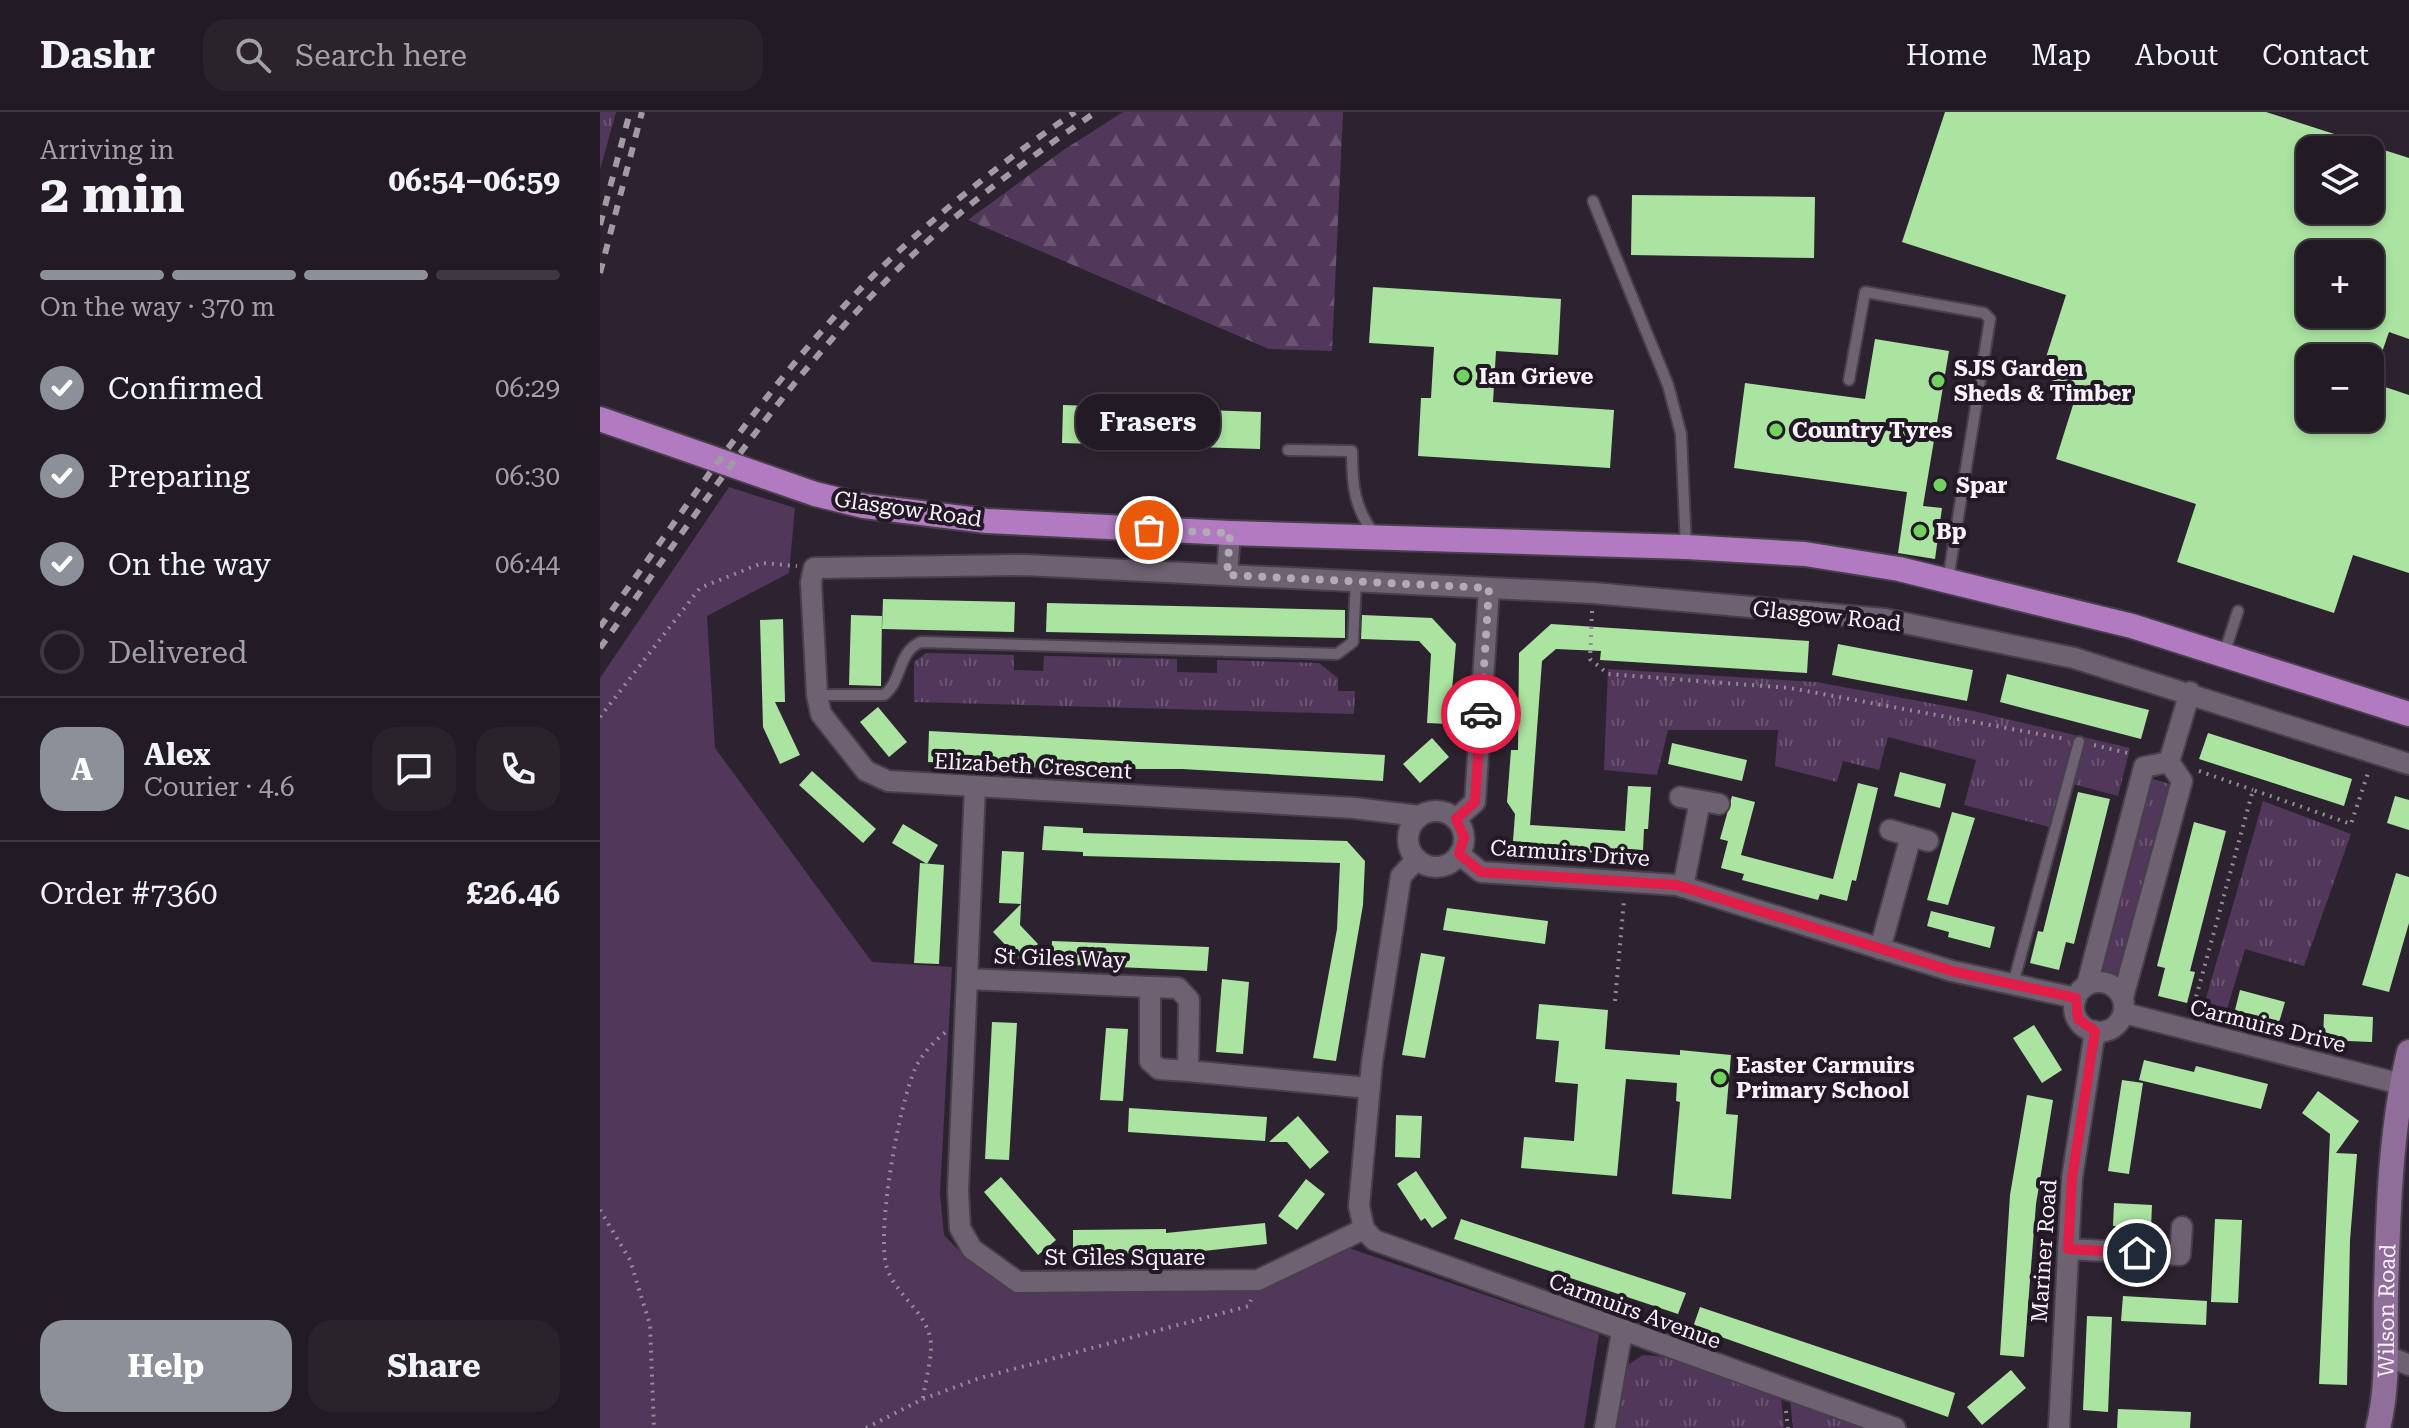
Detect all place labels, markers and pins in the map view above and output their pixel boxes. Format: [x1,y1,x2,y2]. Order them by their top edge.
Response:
place label: SJS Garden Sheds & Timber [1954,356,2132,406]
place label: Ian Grieve [1479,364,1594,389]
marker: Ian Grieve [1454,367,1472,385]
marker: SJS Garden Sheds & Timber [1929,372,1947,390]
callout: Frasers [1077,394,1221,450]
place label: Country Tyres [1792,418,1953,443]
marker: Country Tyres [1767,421,1785,439]
place label: Spar [1956,473,2008,498]
marker: Spar [1931,476,1949,494]
pin [1115,496,1183,564]
place label: Bp [1936,519,1967,544]
marker: Bp [1911,522,1929,540]
place label: Easter Carmuirs Primary School [1736,1053,1915,1103]
marker: Easter Carmuirs Primary School [1711,1069,1729,1087]
pin [2103,1219,2171,1287]

